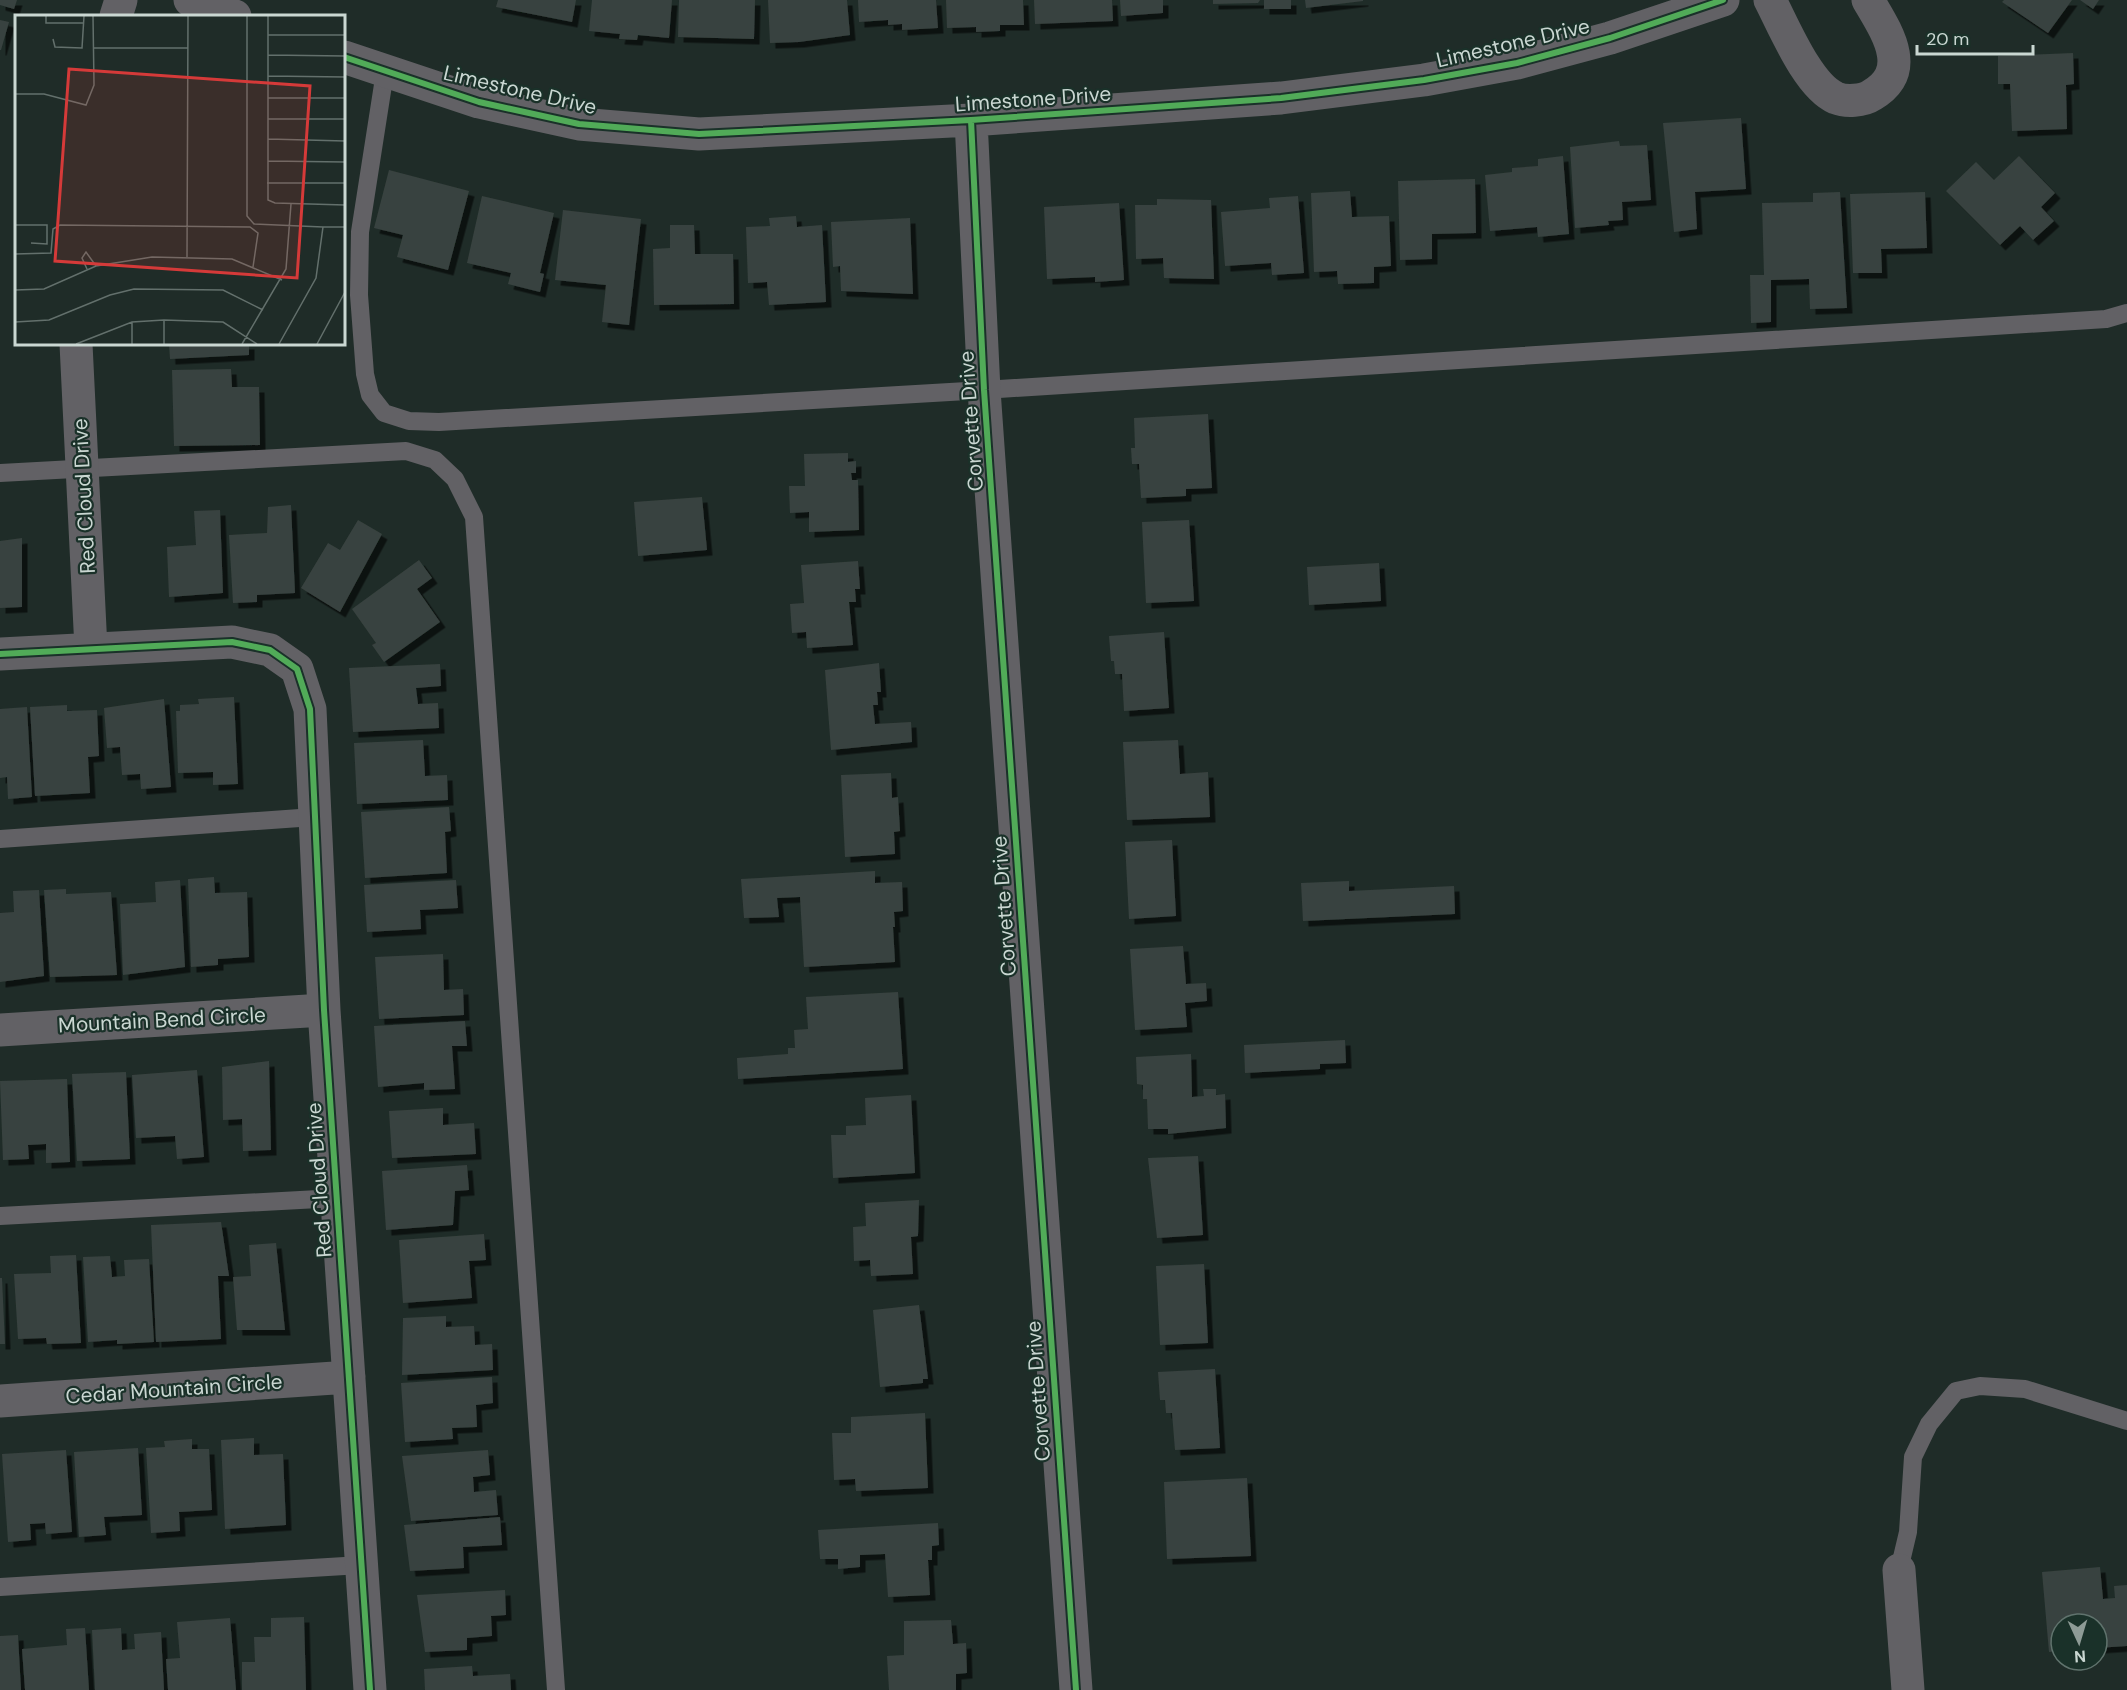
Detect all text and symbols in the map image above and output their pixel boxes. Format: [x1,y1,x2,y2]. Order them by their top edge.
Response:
street label: Limestone Drive [1434,12,1592,74]
inset map [15,15,345,345]
scale bar [1917,18,2032,56]
text: 20 m [1926,27,1969,51]
street label: Limestone Drive [441,59,599,121]
street label: Limestone Drive [954,80,1112,118]
street label: Corvette Drive [952,350,990,492]
street label: Red Cloud Drive [66,418,102,574]
street label: Corvette Drive [985,835,1023,977]
street label: Mountain Bend Circle [57,1001,267,1039]
street label: Red Cloud Drive [300,1102,338,1258]
street label: Corvette Drive [1019,1320,1057,1462]
street label: Cedar Mountain Circle [65,1367,284,1411]
north arrow [2049,1612,2109,1672]
text: N [2073,1646,2087,1667]

